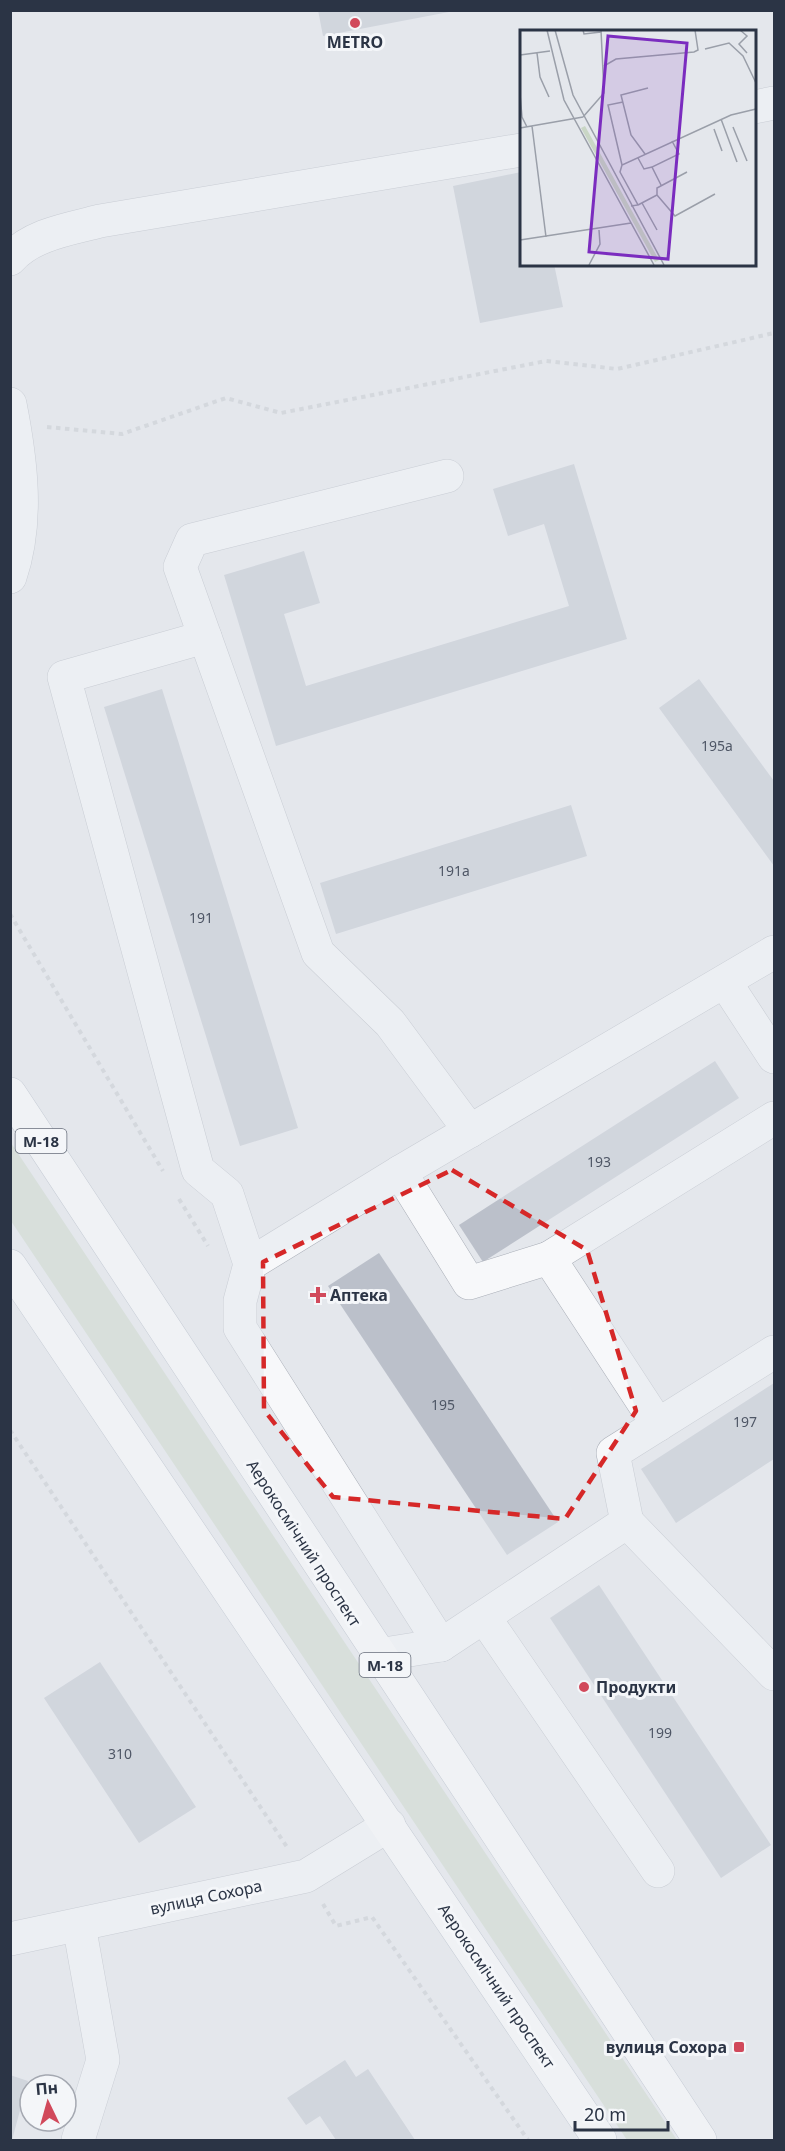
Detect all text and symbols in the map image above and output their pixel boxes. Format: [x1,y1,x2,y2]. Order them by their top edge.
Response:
marker: METRO [348,16,362,30]
inset map [520,30,755,266]
place label: METRO [327,31,383,53]
house number: 195а [701,736,733,755]
house number: 191а [438,861,470,880]
house number: 191 [189,908,213,927]
road number: М-18 [15,1129,66,1153]
house number: 193 [587,1152,611,1171]
place label: Аптека [330,1284,388,1306]
marker: Аптека [311,1288,325,1302]
house number: 195 [431,1395,455,1414]
house number: 197 [733,1412,757,1431]
street label: Аерокосмічний проспект [242,1455,367,1631]
road number: М-18 [360,1653,410,1677]
place label: Продукти [596,1676,676,1698]
marker: Продукти [577,1680,591,1694]
house number: 199 [648,1723,672,1742]
house number: 310 [108,1744,132,1763]
street label: вулиця Сохора [148,1874,264,1920]
street label: Аерокосмічний проспект [433,1899,561,2073]
place label: вулиця Сохора [606,2036,727,2058]
marker: вулиця Сохора [732,2040,746,2054]
north arrow [18,2073,78,2133]
text: Пн [34,2076,59,2100]
scale bar [575,2094,668,2132]
text: 20 m [584,2102,626,2126]

